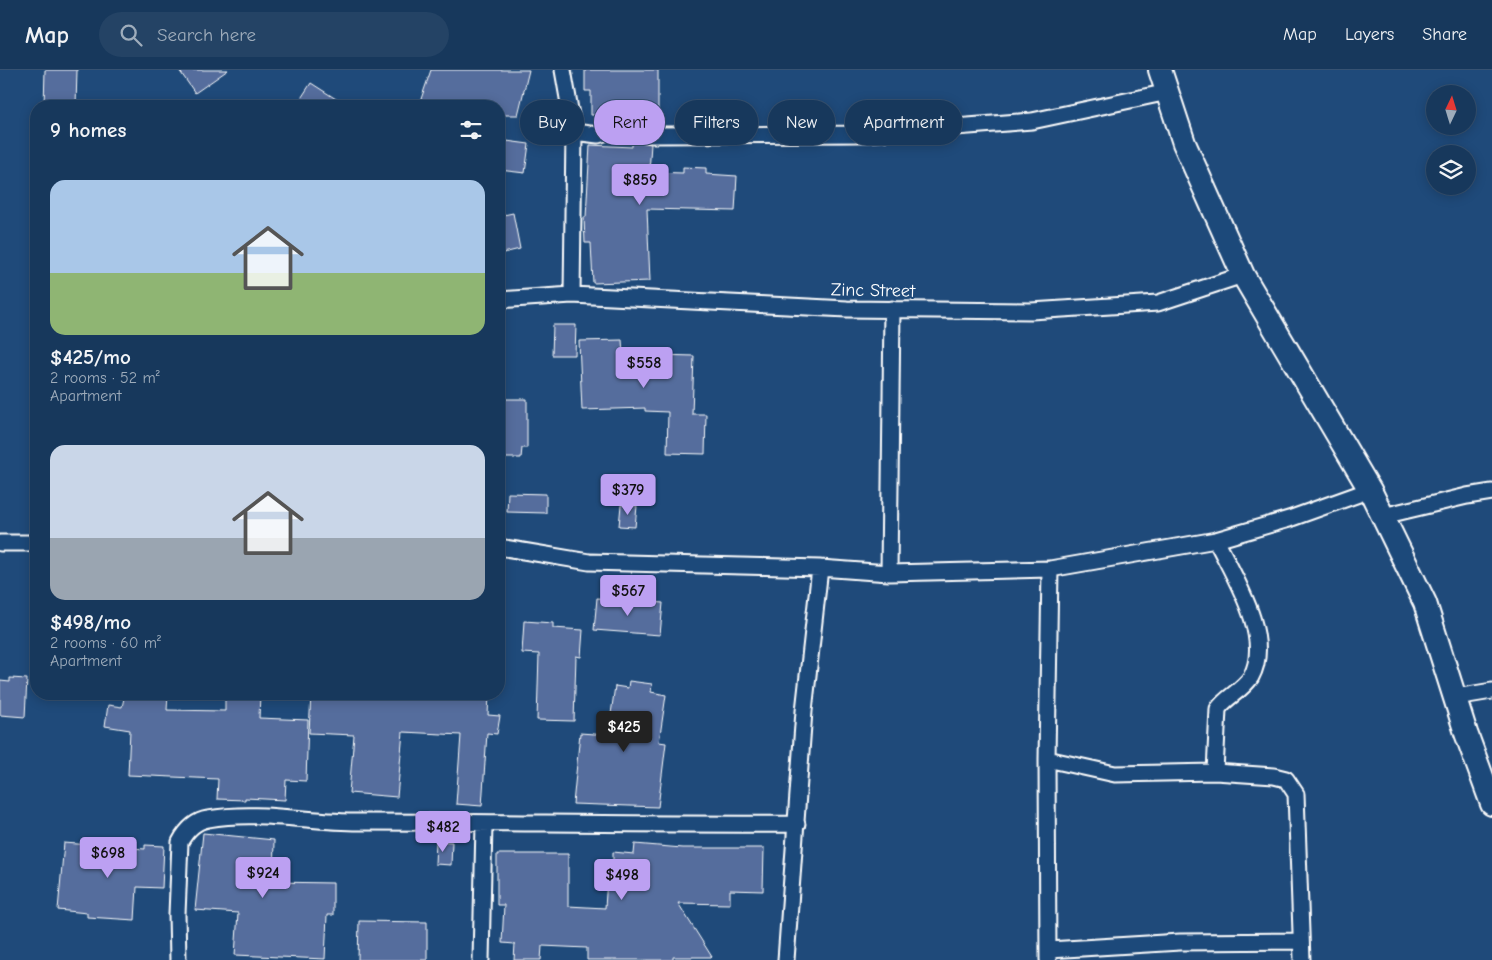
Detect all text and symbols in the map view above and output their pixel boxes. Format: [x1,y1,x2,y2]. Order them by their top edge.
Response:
search box [99,12,449,57]
text: Map [25,21,69,49]
icon: search [117,21,145,49]
text: Search here [157,24,256,46]
text: Map [1283,24,1317,45]
text: Layers [1345,24,1394,45]
text: Share [1422,24,1467,45]
north arrow [1426,85,1476,135]
map controls [1426,85,1476,195]
chip: Buy [520,100,584,145]
chip: Rent [594,100,665,145]
chip: Filters [675,100,758,145]
chip: New [768,100,835,145]
chip: Apartment [845,100,962,145]
icon: filters [457,116,485,144]
text: 9 homes [50,118,126,142]
button: layers [1426,145,1476,195]
pin: $859 [610,164,670,206]
text: $859 [623,171,657,189]
icon: home [223,213,313,303]
street label: Zinc Street [831,279,916,302]
text: $425/mo [50,345,131,369]
pin: $558 [614,346,674,389]
text: $558 [627,354,661,372]
text: 2 rooms · 52 m² [50,369,160,387]
text: Apartment [50,387,122,405]
pin: $379 [598,474,658,516]
icon: home [223,478,313,568]
text: $379 [612,481,644,499]
pin: $567 [598,574,658,617]
text: $567 [611,582,645,600]
text: $498/mo [50,610,131,634]
text: 2 rooms · 60 m² [50,634,161,652]
text: Apartment [50,652,122,670]
pin: $425 [594,710,654,753]
text: $425 [607,718,641,736]
pin: $482 [413,810,473,853]
text: $482 [426,818,460,836]
pin: $698 [78,836,138,879]
text: $698 [91,844,125,862]
pin: $924 [233,856,293,899]
pin: $498 [592,858,652,901]
text: $924 [247,864,280,882]
text: $498 [605,866,639,884]

